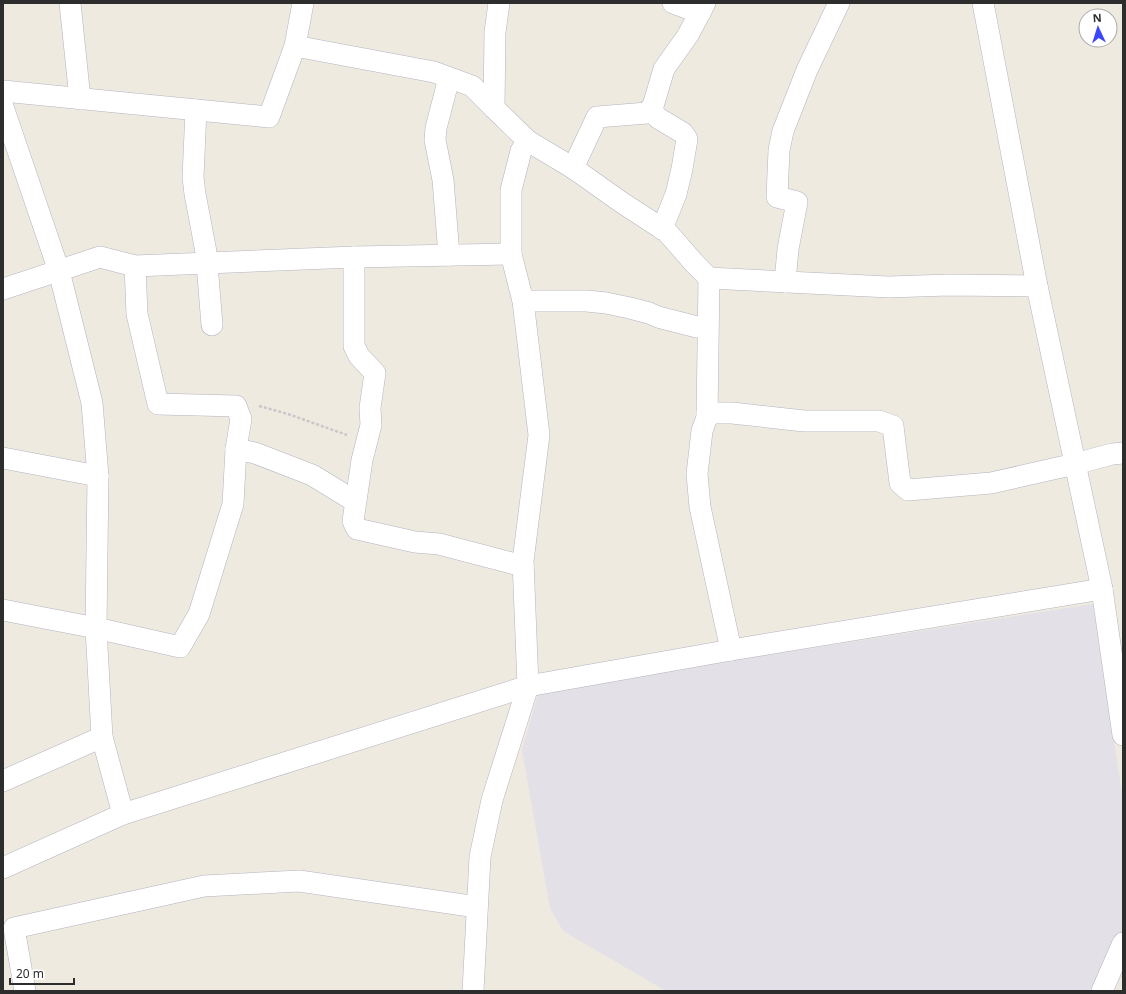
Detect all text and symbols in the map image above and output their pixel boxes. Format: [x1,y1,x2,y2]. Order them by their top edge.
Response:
north arrow [1078,8,1118,48]
text: N [1092,10,1102,25]
scale bar [10,960,74,986]
text: 20 m [16,965,44,982]

